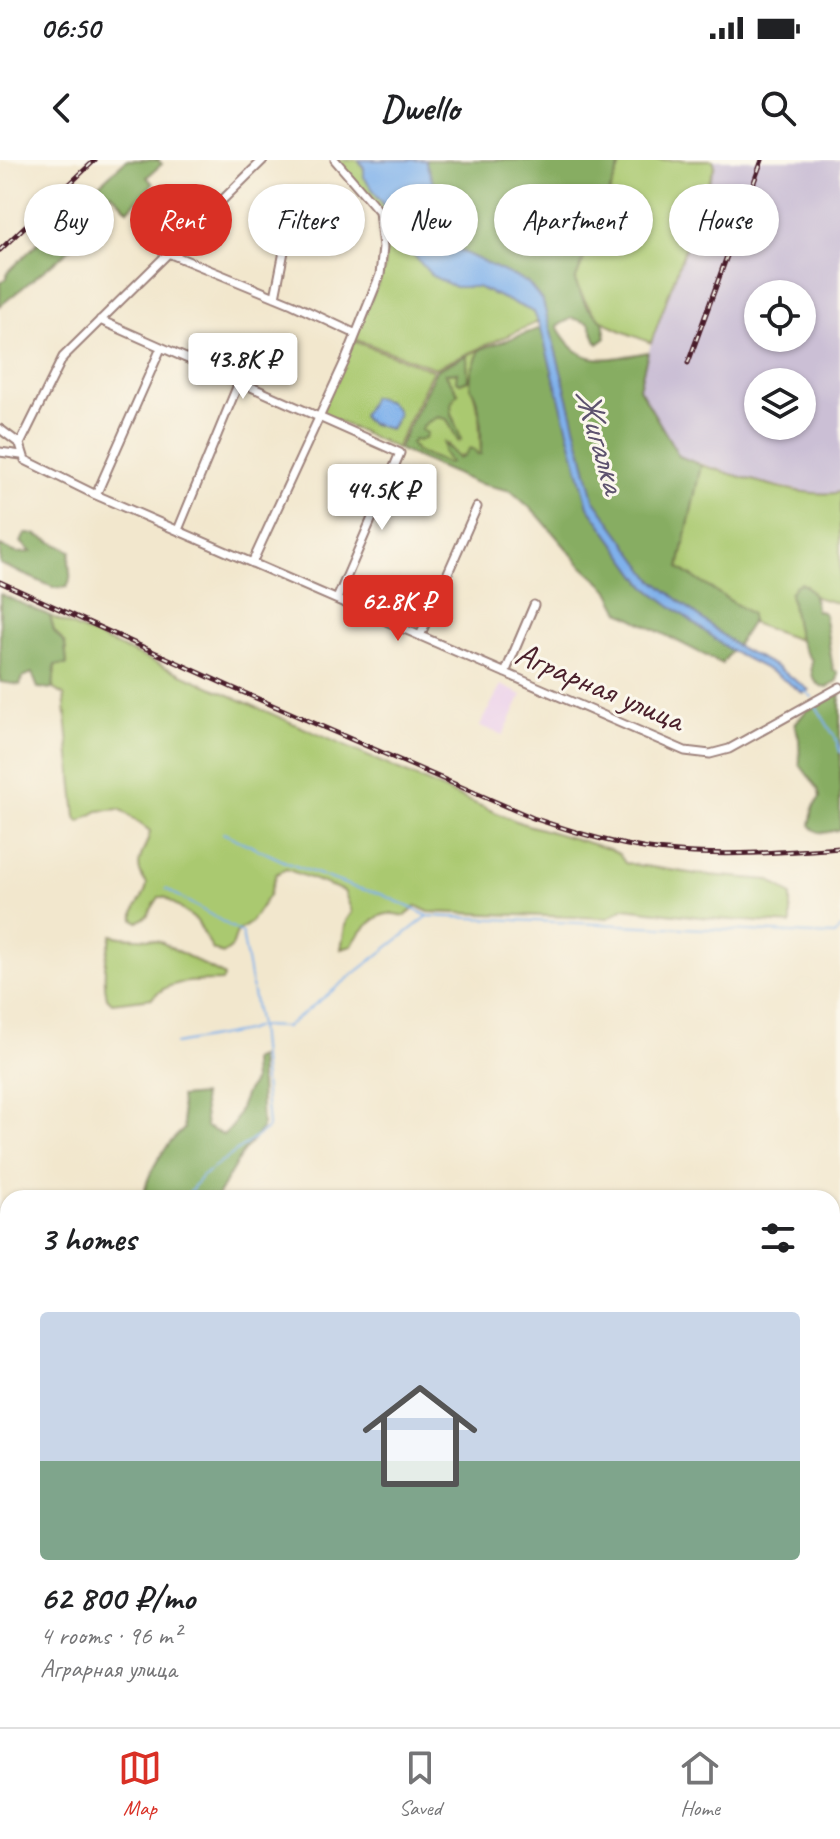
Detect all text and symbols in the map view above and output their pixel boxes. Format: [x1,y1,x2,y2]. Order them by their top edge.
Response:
text: 06:50 [40,9,100,47]
text: Dwello [381,85,459,131]
icon: back [40,86,84,130]
icon: search [756,86,800,130]
chip: Buy [24,184,114,256]
chip: Rent [130,184,232,256]
chip: Filters [248,184,365,256]
chip: New [381,184,478,256]
chip: Apartment [494,184,653,256]
chip: House [669,184,779,256]
map controls [744,280,816,440]
button: locate [744,280,816,352]
pin: 43.8K ₽ [169,333,317,401]
text: 43.8K ₽ [206,342,280,375]
button: layers [744,368,816,440]
water label: Жигалка [564,383,639,501]
pin: 44.5K ₽ [308,464,456,532]
text: 44.5K ₽ [346,473,418,506]
pin: 62.8K ₽ [324,575,472,643]
text: 62.8K ₽ [361,584,435,617]
street label: Аграрная улица [509,631,693,742]
icon: filters [756,1216,800,1260]
text: 3 homes [40,1217,136,1260]
icon: home [348,1364,492,1508]
text: 62 800 ₽/mo [40,1576,195,1619]
text: 4 rooms · 96 m² [40,1619,181,1652]
text: Аграрная улица [40,1652,177,1685]
tab: Map [118,1746,162,1822]
tab: Saved [398,1746,442,1822]
tab: Home [678,1746,722,1822]

